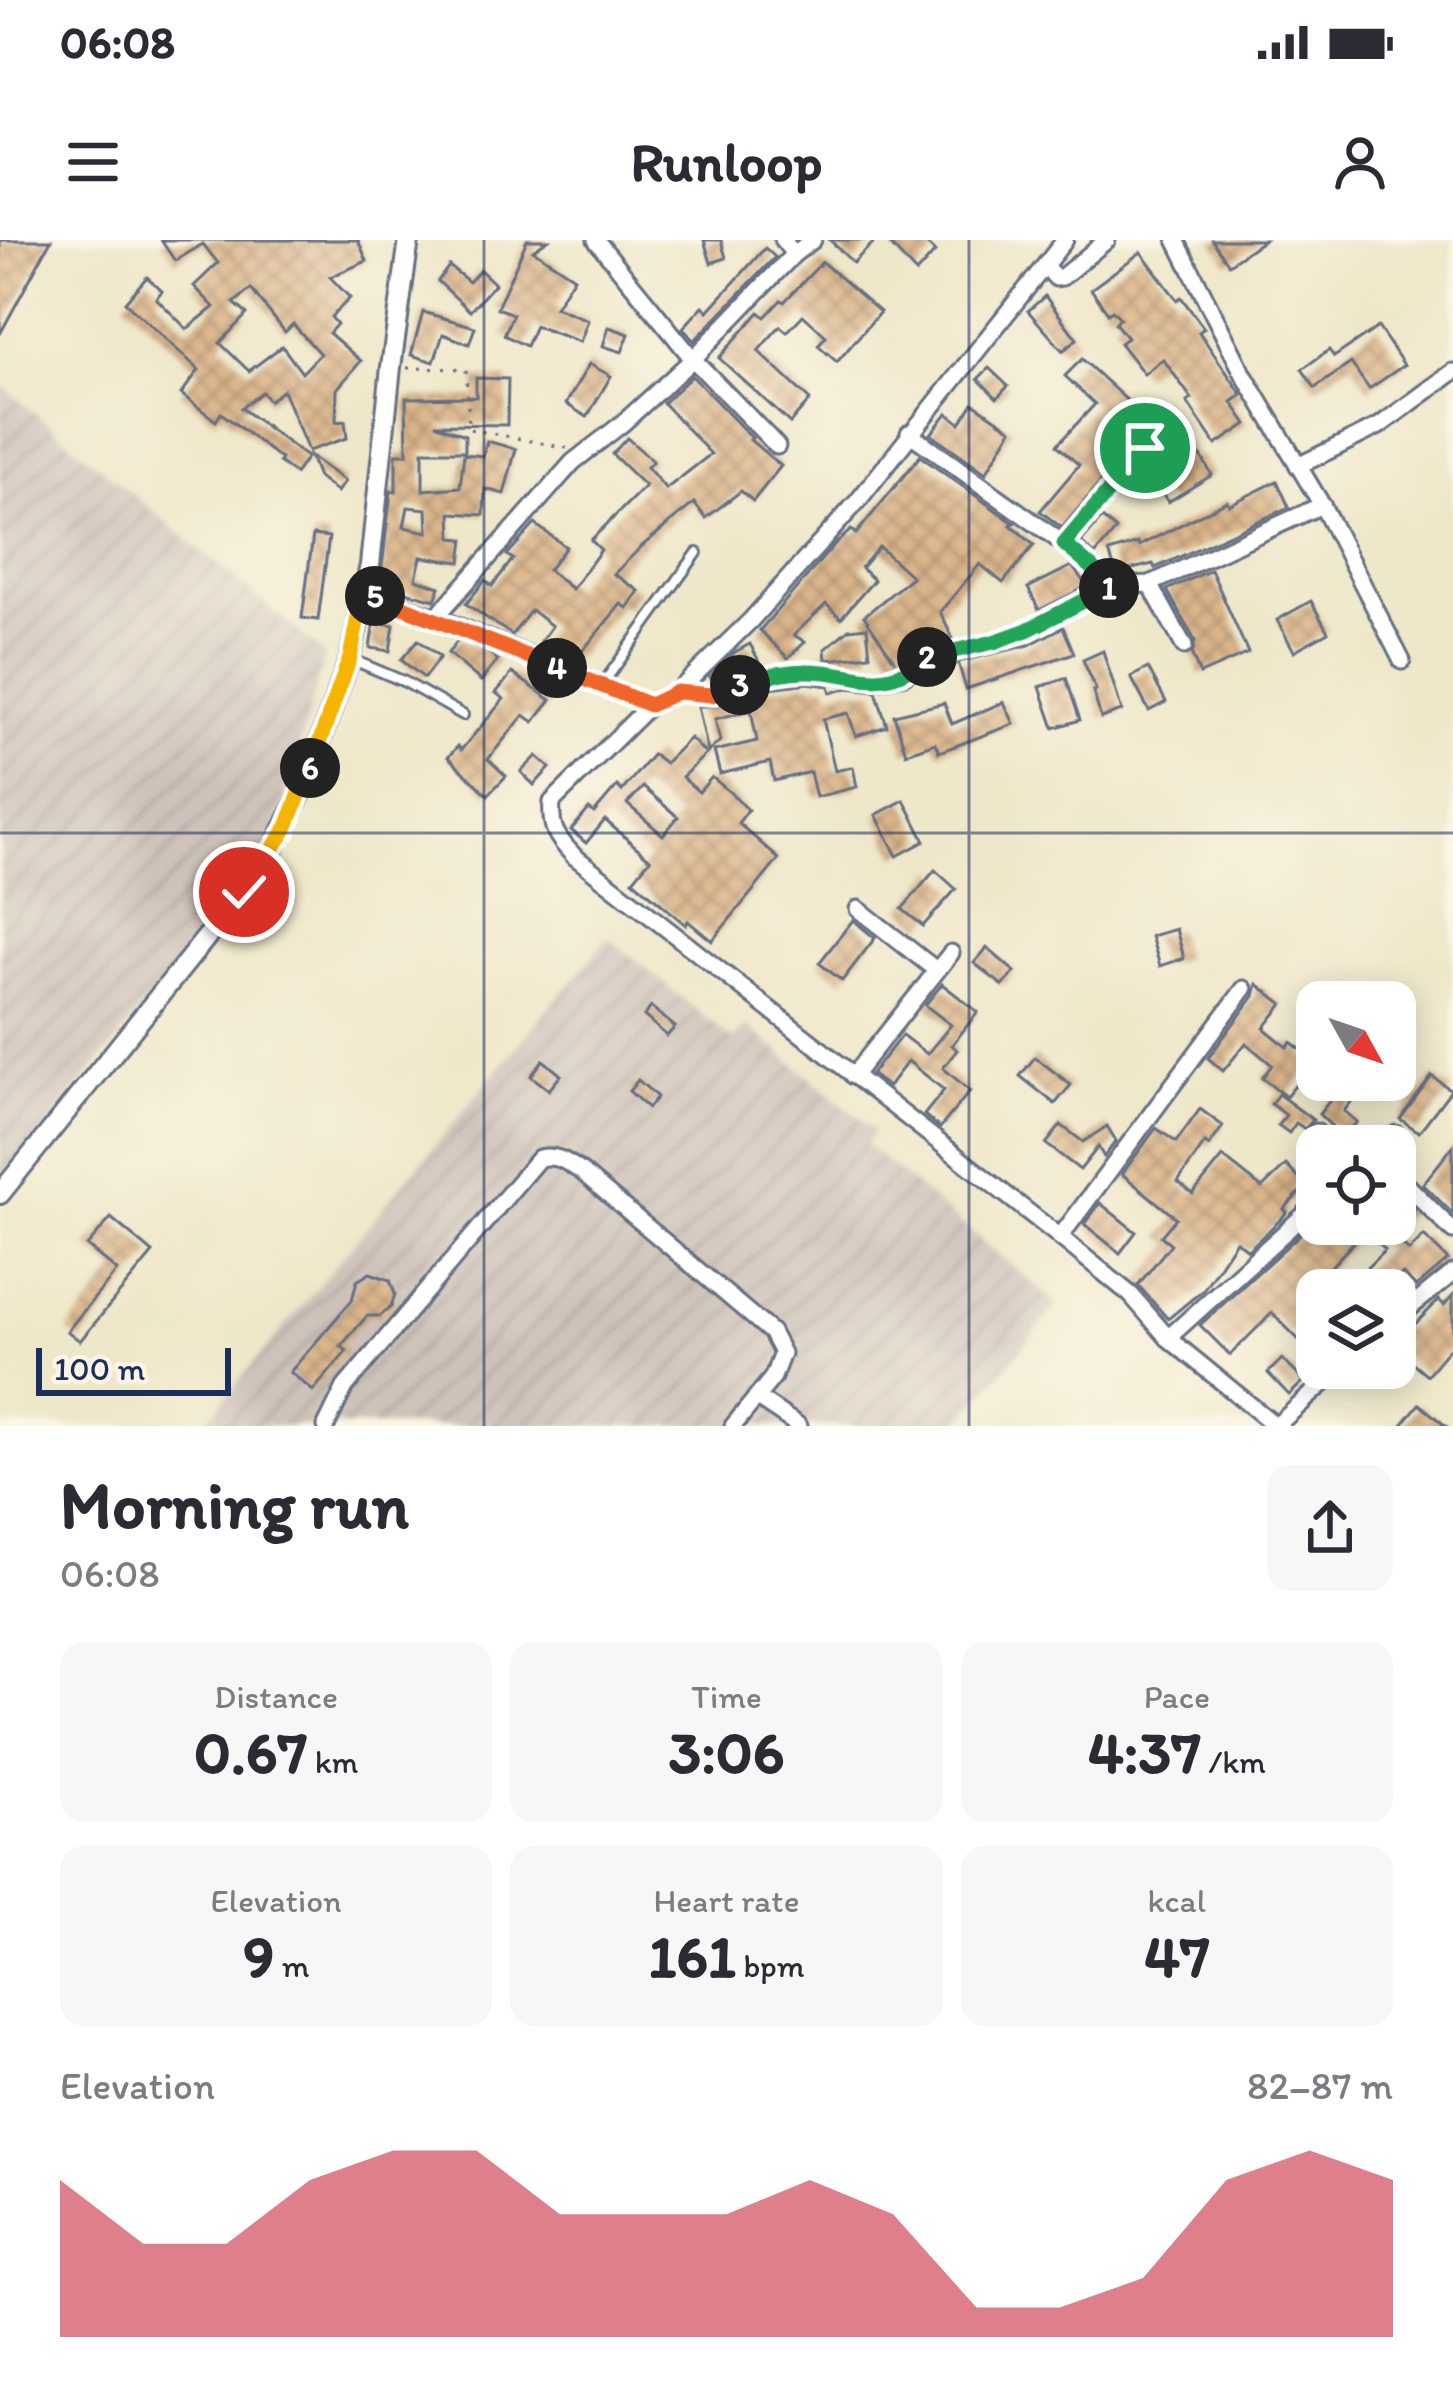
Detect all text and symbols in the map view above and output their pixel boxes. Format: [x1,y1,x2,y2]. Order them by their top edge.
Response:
text: 06:08 [60,15,175,69]
icon: menu [60,129,126,195]
icon: person [1327,129,1393,195]
text: Runloop [631,130,822,195]
pin [1094,397,1196,499]
icon: arrive [1112,415,1178,481]
pin: 1 [1079,558,1139,618]
pin: 5 [345,566,405,626]
text: 1 [1101,568,1117,607]
text: 5 [366,576,384,615]
pin: 2 [897,627,957,687]
text: 2 [918,637,936,676]
pin: 4 [527,638,587,698]
text: 4 [547,648,567,687]
pin: 3 [710,655,770,715]
text: 3 [731,665,749,704]
pin: 6 [280,738,340,798]
text: 6 [301,748,319,787]
pin [193,841,295,943]
icon: check [211,859,277,925]
north arrow [1296,981,1416,1101]
map controls [1296,981,1416,1389]
button: locate [1296,1125,1416,1245]
button: layers [1296,1269,1416,1389]
scale bar [36,1342,231,1395]
text: 100 m [54,1349,145,1388]
text: Morning run [60,1465,409,1545]
button: share [1267,1465,1393,1591]
text: 06:08 [60,1550,160,1597]
text: Distance [214,1677,338,1716]
text: Time [691,1677,762,1716]
text: Pace [1144,1677,1210,1716]
text: 0.67 [194,1716,307,1788]
text: 3:06 [668,1716,785,1788]
text: 4:37 [1088,1716,1201,1788]
text: km [307,1742,358,1781]
text: /km [1201,1742,1266,1781]
text: Elevation [211,1881,342,1920]
text: Heart rate [653,1881,800,1920]
text: kcal [1148,1881,1206,1920]
text: 9 [243,1920,274,1992]
text: 161 [648,1920,736,1992]
text: 47 [1144,1920,1210,1992]
text: m [274,1946,309,1985]
text: bpm [736,1946,805,1985]
text: Elevation [60,2062,215,2109]
text: 82–87 m [1247,2062,1393,2109]

